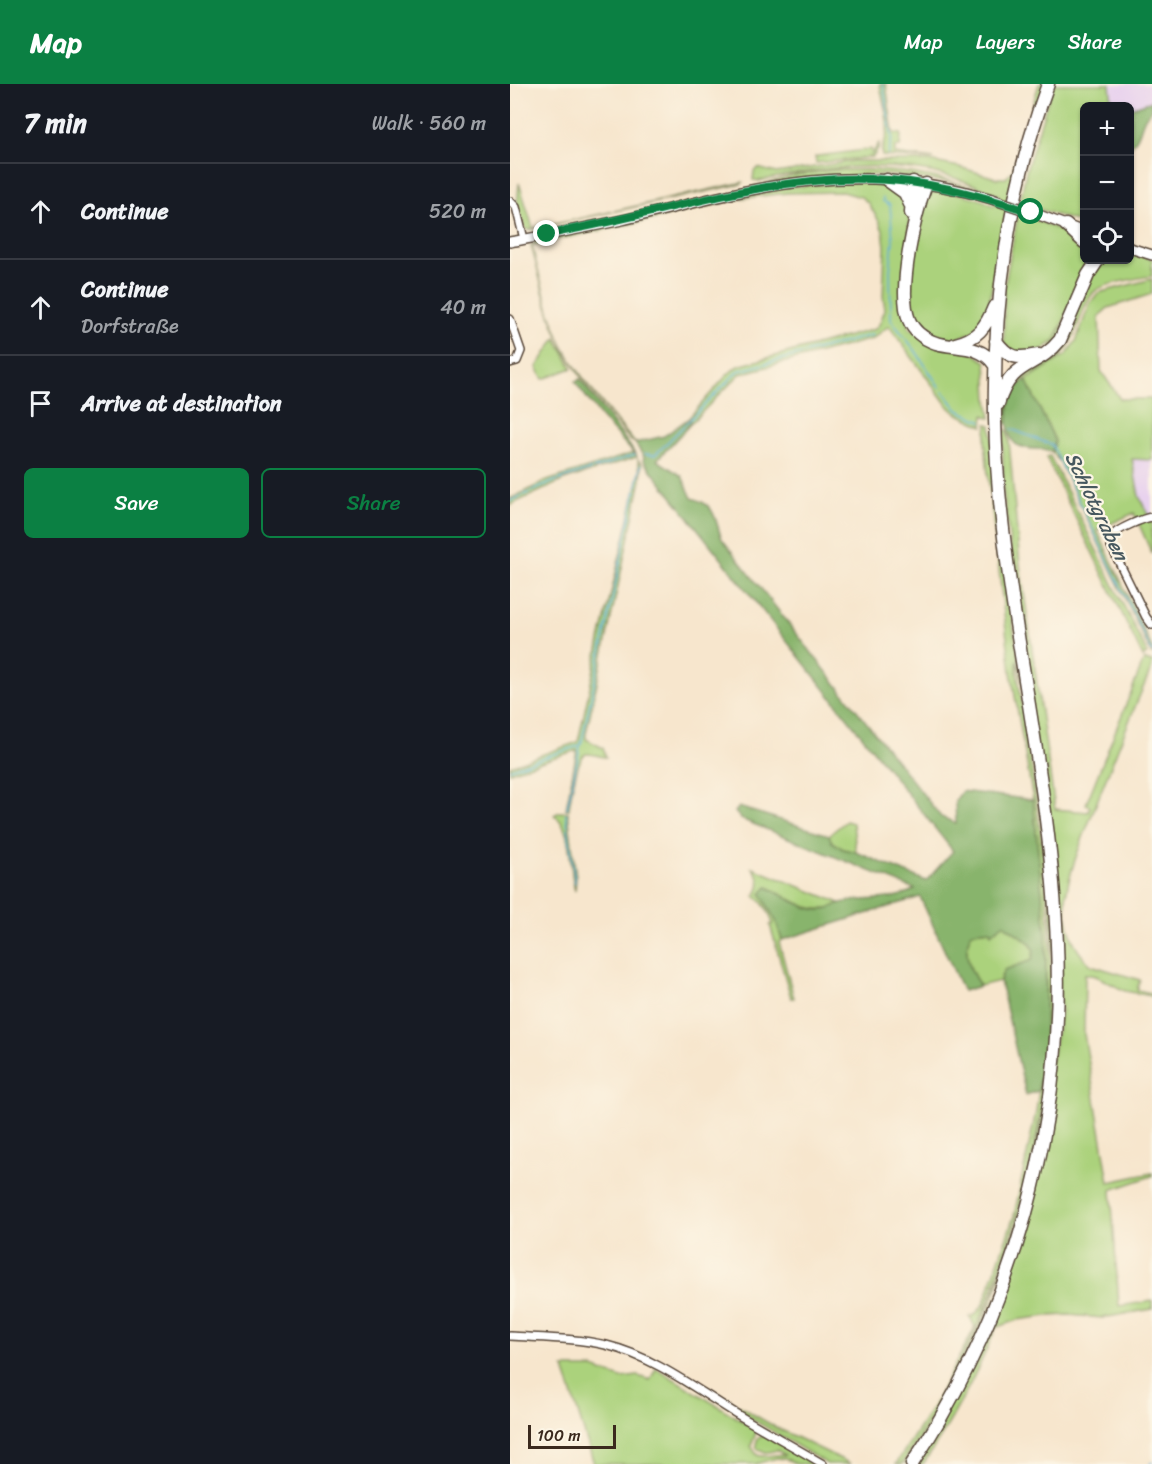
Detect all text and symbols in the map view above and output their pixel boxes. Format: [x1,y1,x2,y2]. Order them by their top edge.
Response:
text: Map [30,18,82,67]
text: Map [904,23,943,61]
text: Layers [976,23,1035,61]
text: Share [1068,23,1122,61]
text: 7 min [24,100,87,146]
map controls [1080,102,1134,264]
button: + [1080,102,1134,156]
text: Walk · 560 m [372,106,486,141]
button: − [1080,156,1134,210]
text: Continue [81,192,169,231]
text: 520 m [429,194,486,229]
icon: ahead [24,195,57,228]
route start [1017,198,1043,224]
button: locate [1080,210,1134,264]
route end [533,220,559,246]
text: Continue [81,270,169,309]
text: 40 m [440,290,486,325]
icon: ahead [24,291,57,324]
text: Dorfstraße [81,309,179,344]
text: Arrive at destination [81,384,282,423]
icon: arrive [24,387,57,420]
water label: Schlotgraben [1055,446,1139,569]
button: Save [24,468,249,538]
button: Share [261,468,486,538]
text: 100 m [537,1421,581,1450]
scale bar [528,1422,616,1450]

